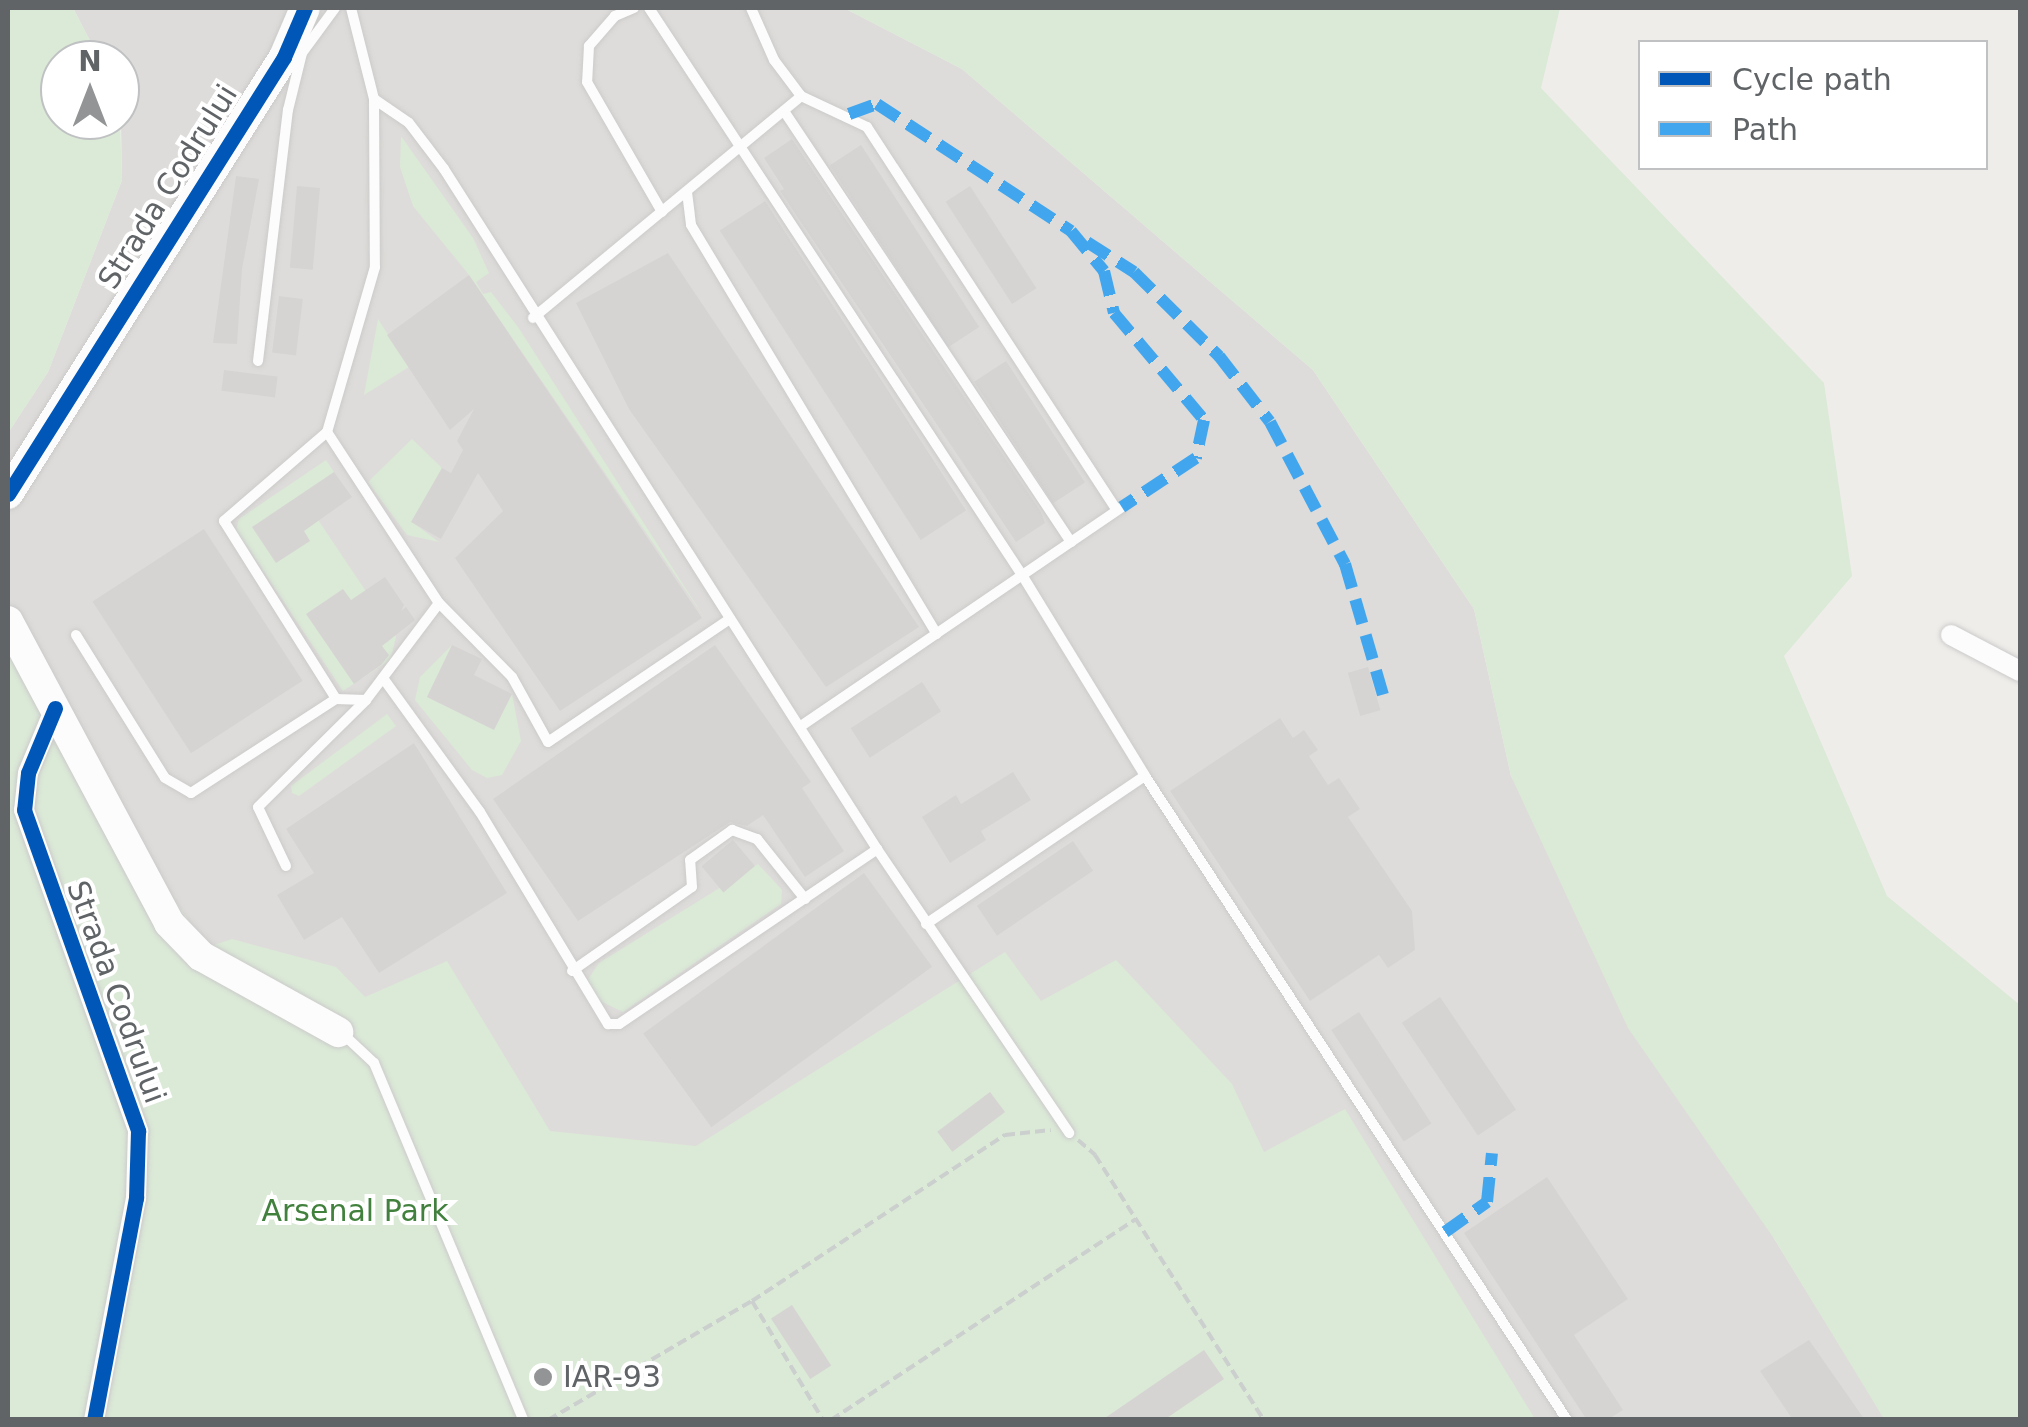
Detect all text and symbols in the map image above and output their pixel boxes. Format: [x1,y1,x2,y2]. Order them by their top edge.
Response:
north arrow [40,40,140,140]
legend [1638,40,1988,170]
text: N [78,45,102,78]
text: Cycle path [1732,62,1892,97]
street label: Strada Codrului [91,78,245,296]
text: Path [1732,112,1798,147]
street label: Strada Codrului [59,876,173,1108]
park label: Arsenal Park [261,1193,449,1229]
place label: IAR-93 [563,1359,661,1395]
marker: IAR-93 [532,1366,554,1388]

